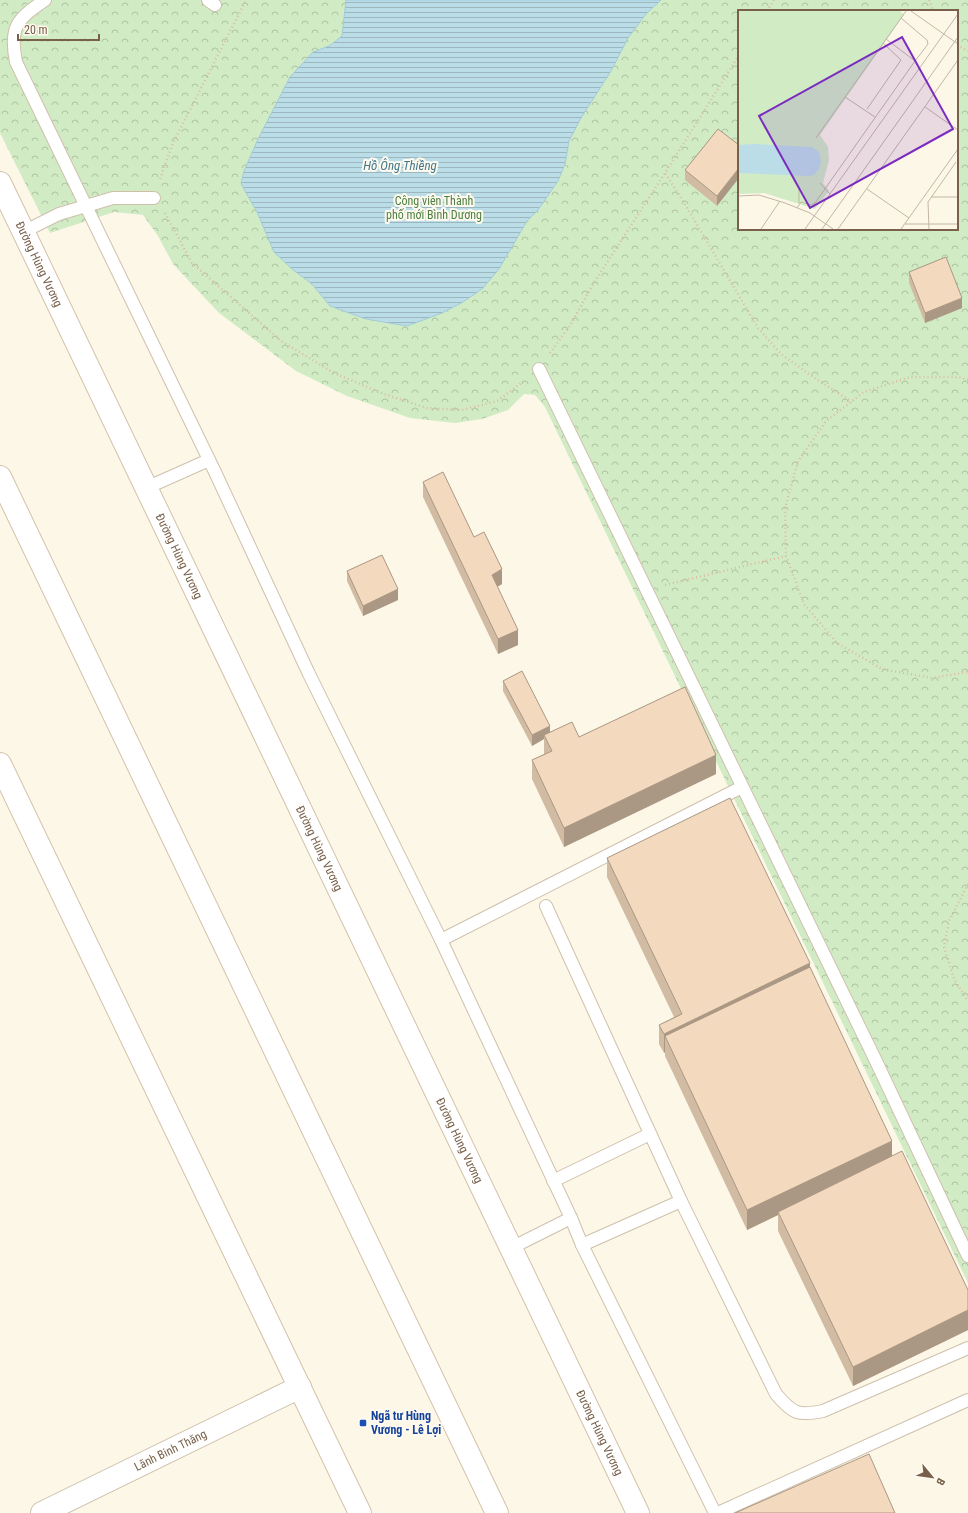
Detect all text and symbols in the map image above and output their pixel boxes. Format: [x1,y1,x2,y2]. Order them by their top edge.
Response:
inset map [738,10,958,230]
scale bar [18,16,99,42]
text: 20 m [24,23,48,37]
water label: Hồ Ông Thiềng [363,158,437,173]
park label: Công viên Thành phố mới Bình Dương [386,194,482,222]
street label: Đường Hùng Vương [13,219,65,309]
street label: Đường Hùng Vương [153,511,205,601]
street label: Đường Hùng Vương [293,803,346,893]
street label: Đường Hùng Vương [433,1096,486,1186]
street label: Đường Hùng Vương [573,1388,626,1478]
place label: Ngã tư Hùng Vương - Lê Lợi [371,1409,441,1437]
marker: Ngã tư Hùng Vương - Lê Lợi [358,1418,368,1428]
street label: Lãnh Binh Thăng [132,1427,209,1474]
north arrow [912,1457,952,1497]
text: B [933,1476,947,1487]

